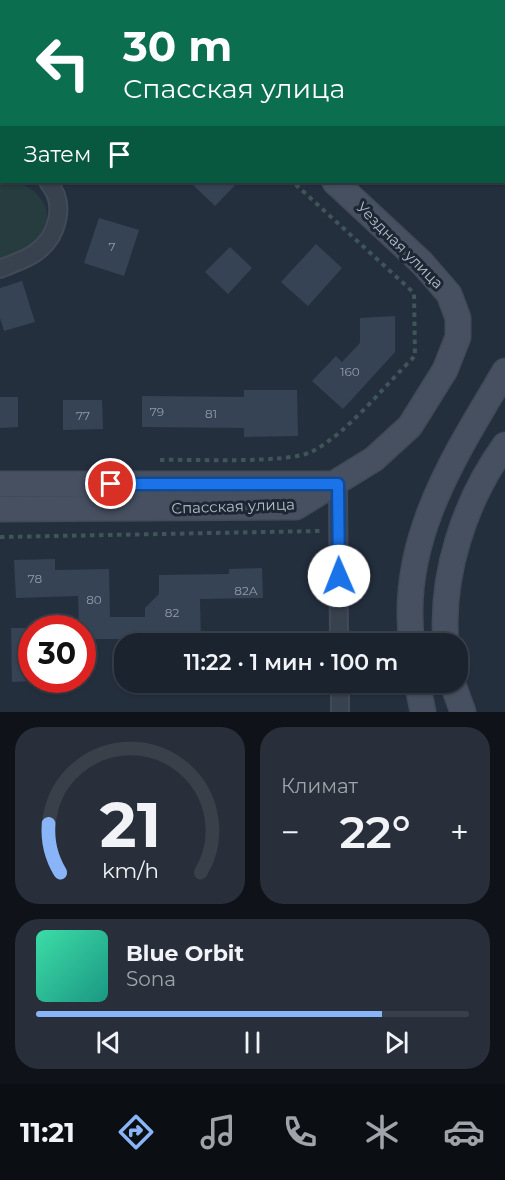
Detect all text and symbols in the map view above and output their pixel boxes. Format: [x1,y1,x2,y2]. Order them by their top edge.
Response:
text: 30 m [123,20,232,72]
icon: left [24,24,102,102]
text: Спасская улица [123,72,345,105]
icon: arrive [103,138,136,171]
text: Затем [24,141,91,168]
street label: Уездная улица [353,198,447,292]
house number: 7 [108,239,116,254]
house number: 160 [340,364,360,379]
house number: 79 [150,404,164,419]
house number: 81 [205,406,217,421]
house number: 77 [76,408,90,423]
pin [85,458,136,509]
icon: arrive [94,467,127,500]
street label: Спасская улица [171,494,295,518]
position arrow [307,544,371,608]
house number: 78 [28,571,43,586]
house number: 82А [234,583,258,598]
house number: 80 [86,592,102,607]
house number: 82 [165,605,179,620]
speed limit sign: 30 [18,615,96,693]
text: 11:22 · 1 мин · 100 m [184,649,398,676]
text: Климат [281,774,358,798]
text: 21 [99,787,161,863]
text: 22° [339,804,411,859]
text: − [281,812,300,852]
text: + [450,812,469,852]
text: km/h [101,857,159,883]
text: Blue Orbit [126,940,244,967]
text: Sona [126,967,176,991]
icon: previous [92,1026,125,1059]
icon: pause [236,1026,269,1059]
icon: next [380,1026,413,1059]
icon: directions [115,1111,157,1153]
icon: music [197,1111,239,1153]
icon: phone [279,1111,321,1153]
icon: climate [361,1111,403,1153]
icon: car [443,1111,485,1153]
text: 11:21 [20,1116,75,1149]

